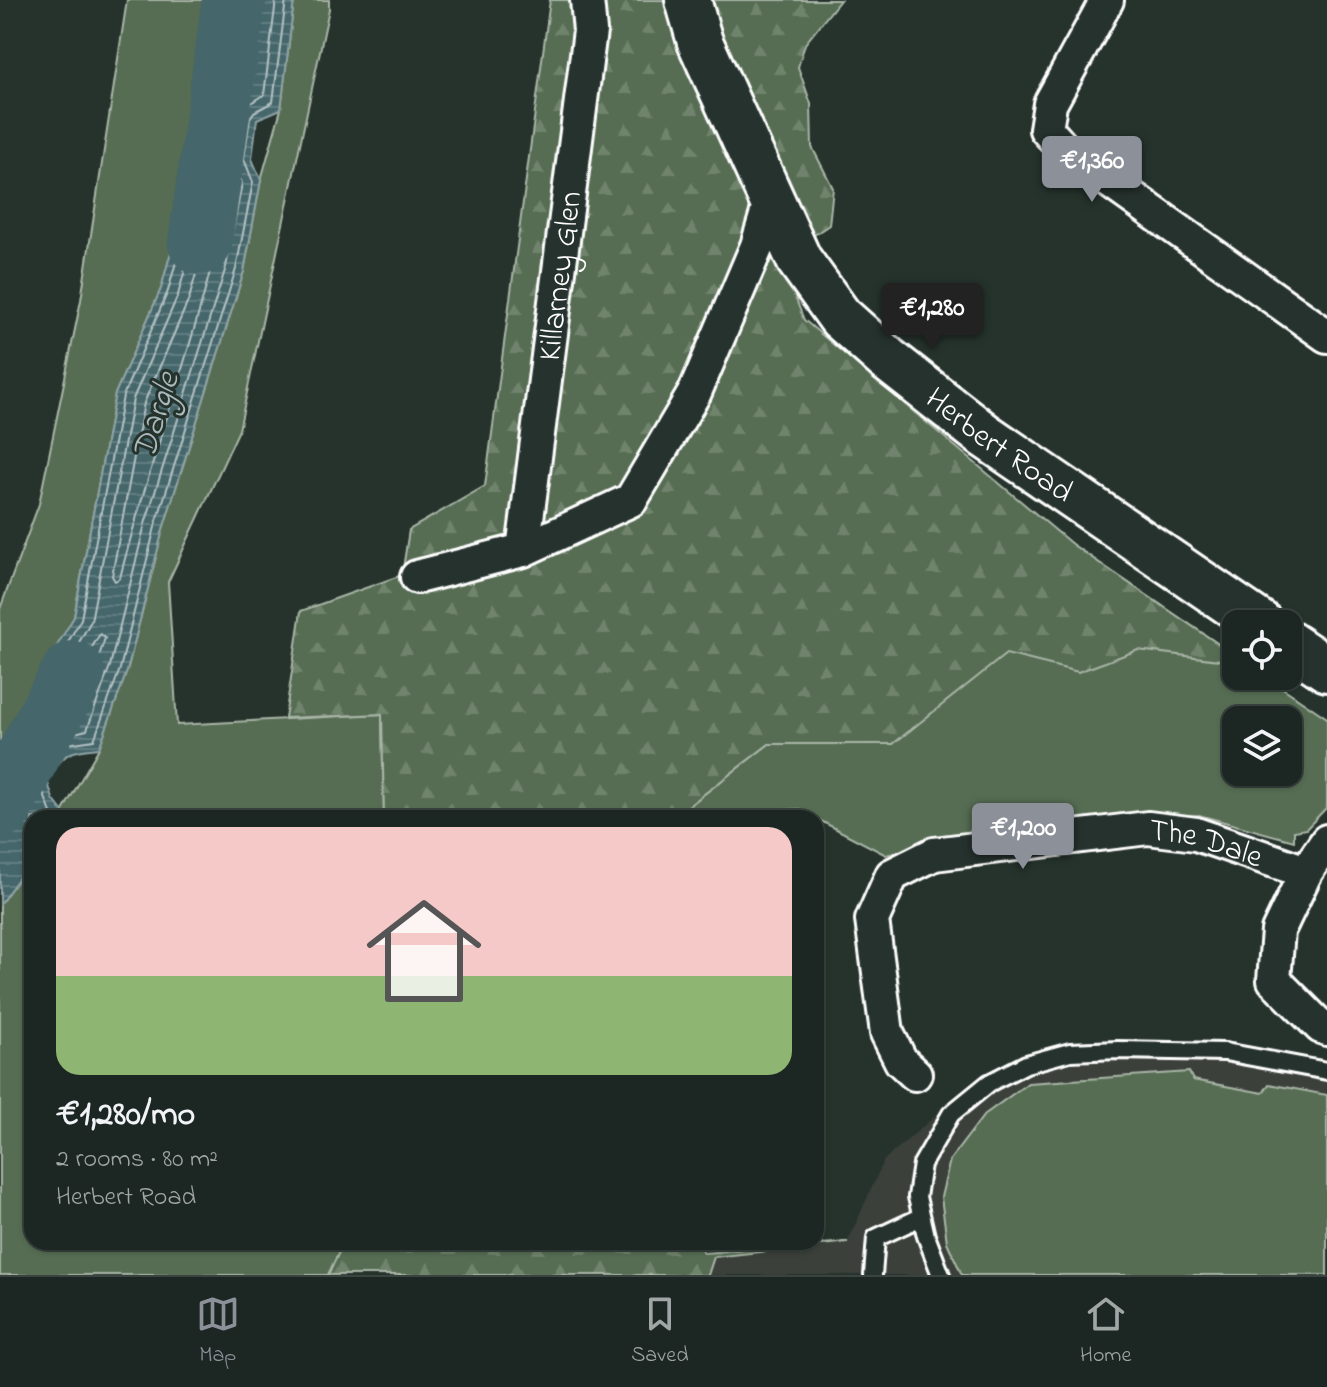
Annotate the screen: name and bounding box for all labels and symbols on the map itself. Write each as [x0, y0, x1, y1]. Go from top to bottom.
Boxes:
pin: €1,360 [1027, 136, 1157, 204]
street label: Killarney Glen [528, 188, 596, 364]
pin: €1,280 [867, 283, 997, 351]
water label: Dargle [121, 365, 195, 466]
street label: Herbert Road [914, 377, 1082, 516]
pin: €1,200 [958, 803, 1088, 871]
street label: The Dale [1146, 808, 1269, 882]

